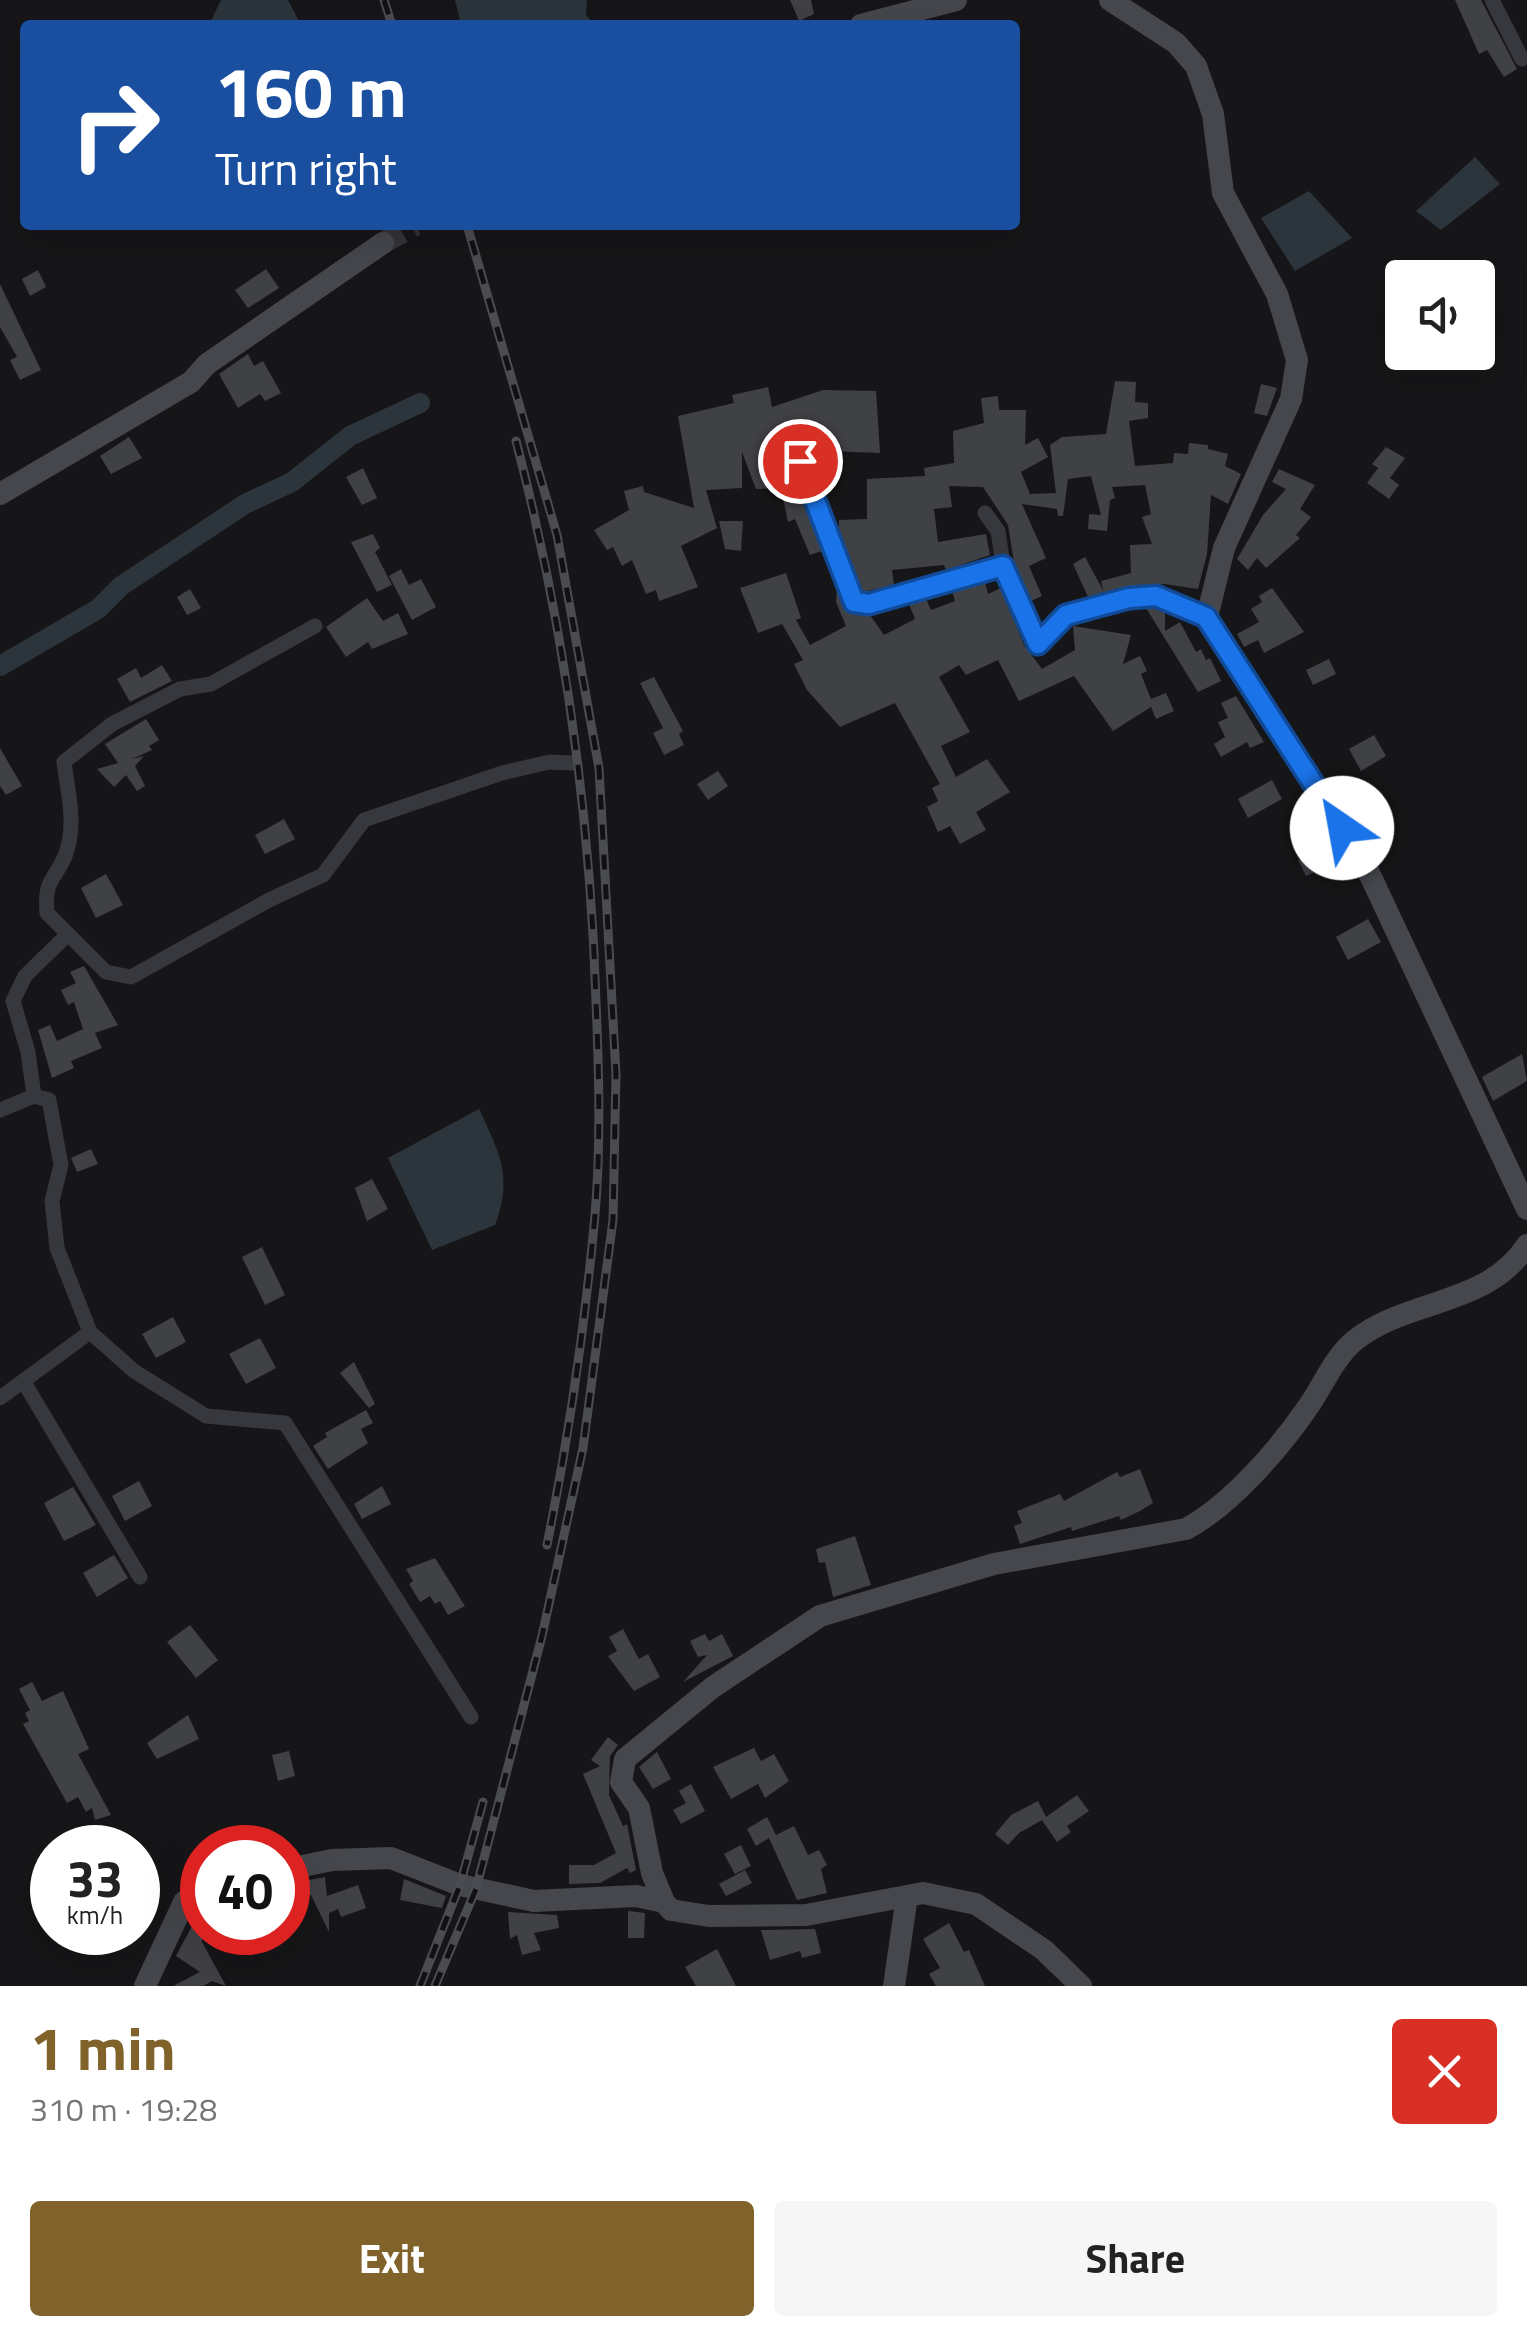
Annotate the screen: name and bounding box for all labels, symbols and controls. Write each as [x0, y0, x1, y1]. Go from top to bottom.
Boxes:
text: 160 m [215, 38, 407, 144]
icon: right [50, 60, 180, 190]
text: Turn right [215, 134, 397, 202]
map controls [1385, 260, 1495, 370]
button: sound [1385, 260, 1495, 370]
pin [758, 419, 843, 504]
icon: arrive [773, 434, 828, 489]
position arrow [1290, 776, 1394, 880]
speed limit sign: 40 [180, 1825, 310, 1955]
text: 33 [67, 1840, 123, 1916]
text: km/h [67, 1896, 123, 1934]
text: 1 min [30, 2002, 176, 2093]
button: close [1392, 2019, 1497, 2124]
text: 310 m · 19:28 [30, 2085, 217, 2133]
button: Exit [30, 2201, 754, 2316]
button: Share [774, 2201, 1497, 2316]

